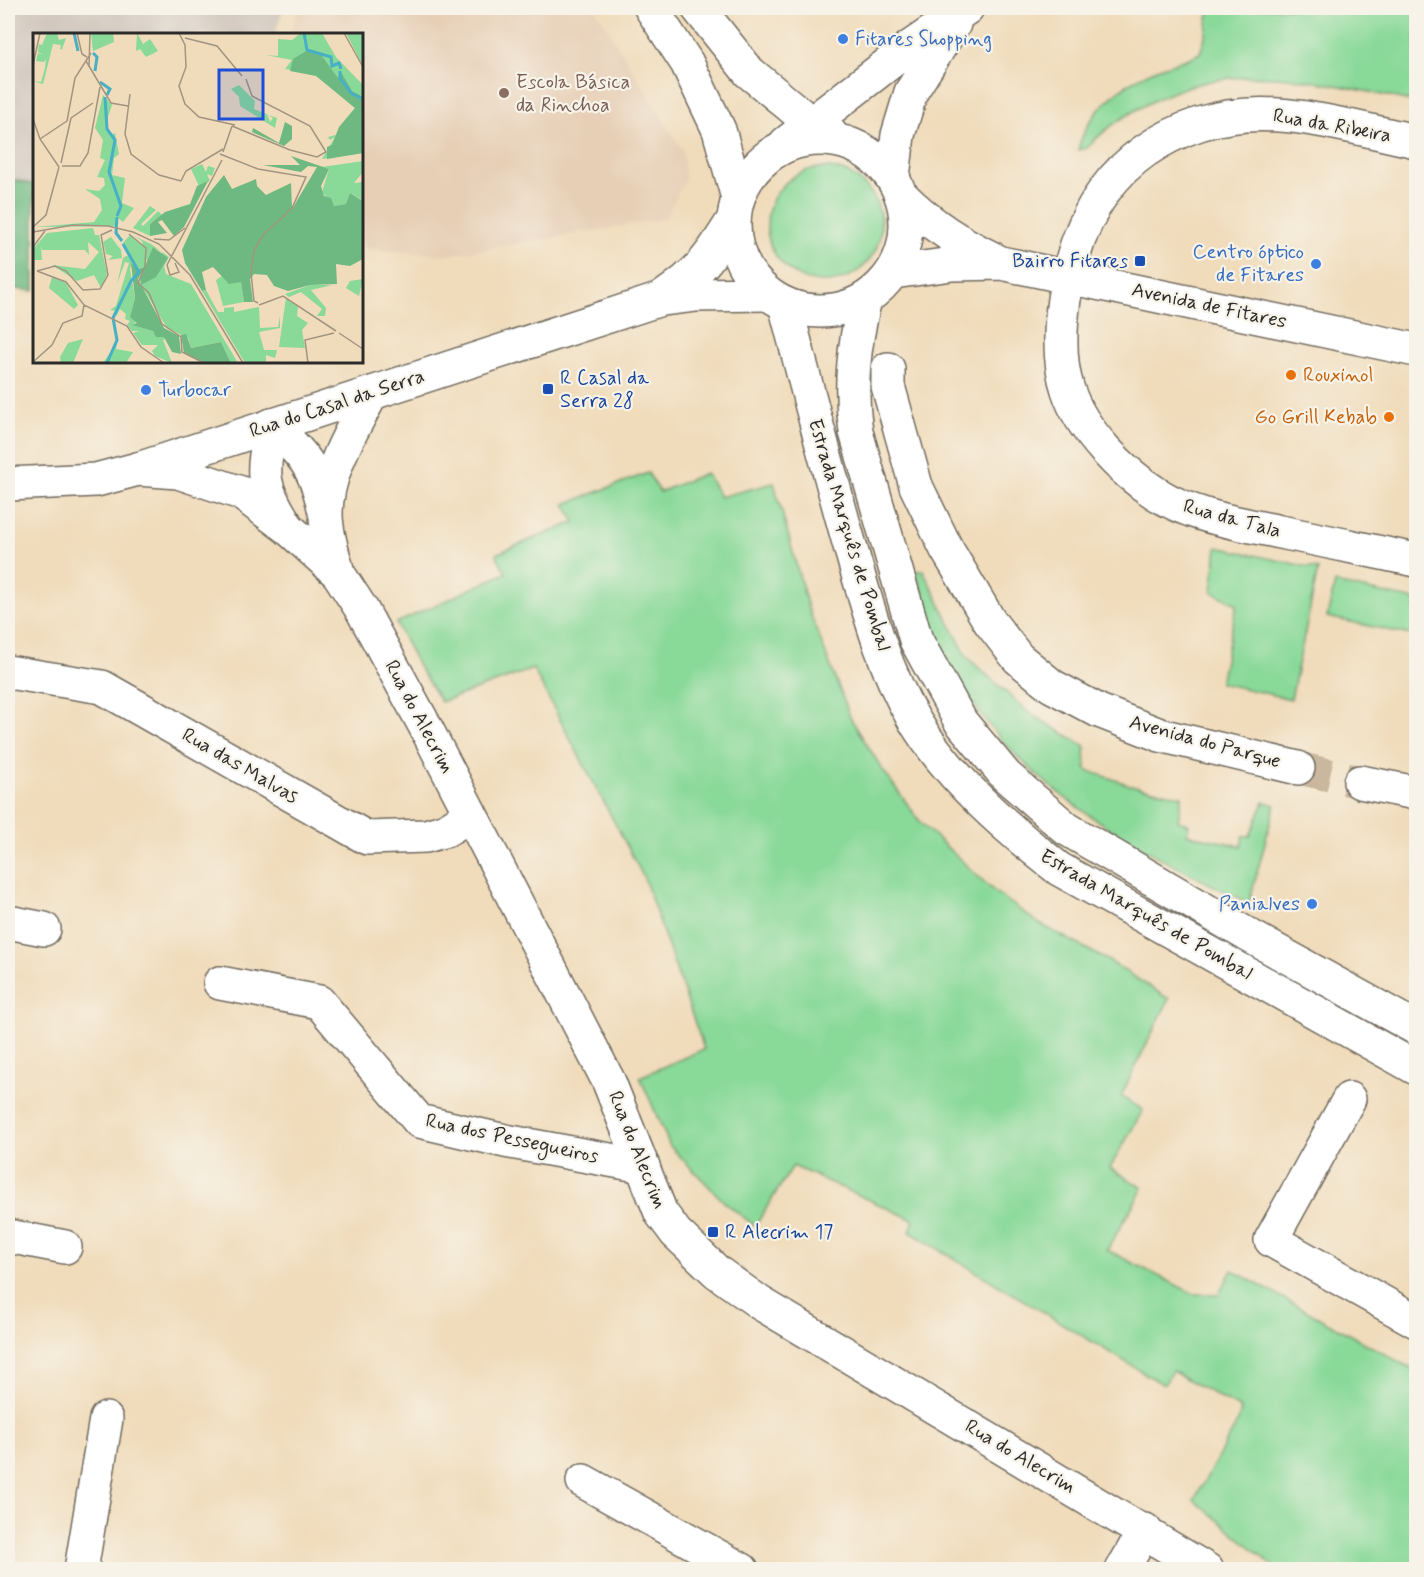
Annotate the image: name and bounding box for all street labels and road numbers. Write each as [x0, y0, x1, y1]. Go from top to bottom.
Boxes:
street label: Rua da Ribeira [1271, 102, 1393, 150]
street label: Avenida de Fitares [1129, 276, 1289, 336]
street label: Rua do Casal da Serra [246, 363, 428, 445]
street label: Estrada Marquês de Pombal [801, 416, 897, 654]
street label: Rua da Tala [1180, 493, 1284, 545]
street label: Rua do Alecrim [378, 656, 460, 778]
street label: Avenida do Parque [1126, 709, 1284, 775]
street label: Rua das Malvas [177, 722, 303, 810]
street label: Estrada Marquês de Pombal [1035, 843, 1257, 987]
street label: Rua do Alecrim [601, 1087, 673, 1213]
street label: Rua dos Pessegueiros [423, 1108, 601, 1172]
street label: Rua do Alecrim [960, 1413, 1080, 1501]

